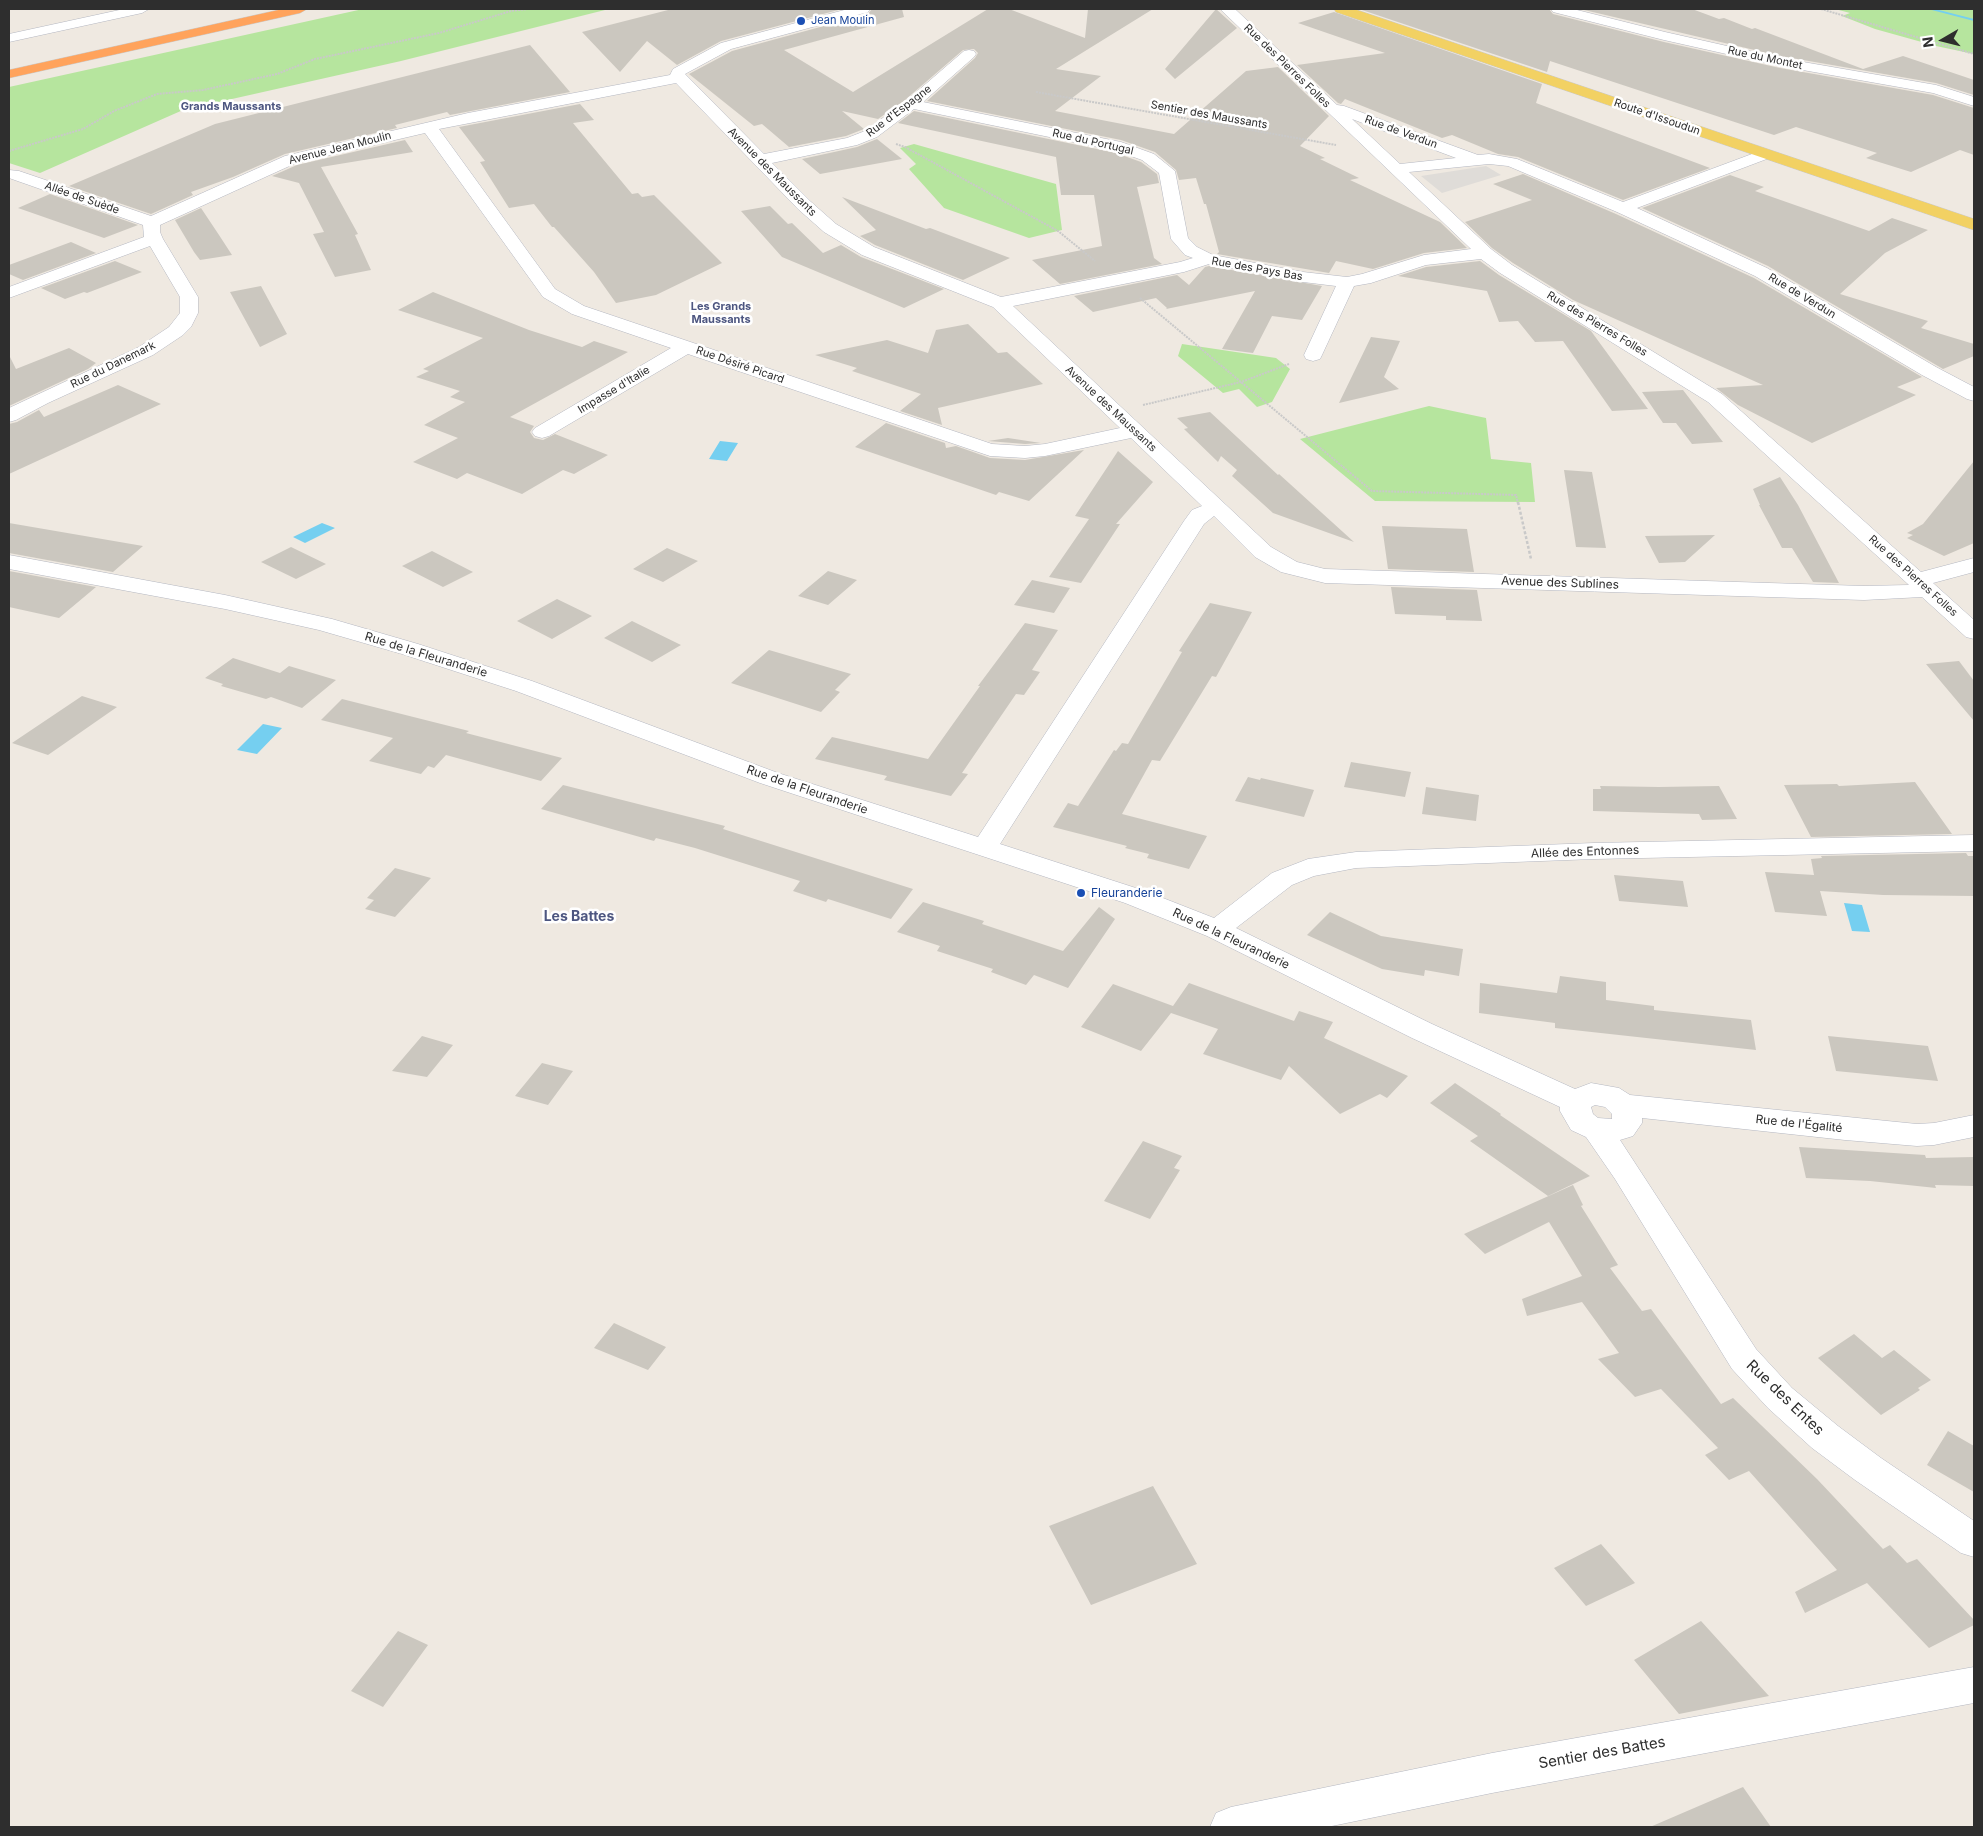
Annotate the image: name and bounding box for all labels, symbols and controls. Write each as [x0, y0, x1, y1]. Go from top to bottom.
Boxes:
place label: Jean Moulin [811, 14, 874, 28]
marker: Jean Moulin [795, 15, 807, 27]
north arrow [1918, 15, 1968, 65]
street label: Rue des Pierres Folles [1241, 21, 1333, 111]
text: N [1918, 36, 1937, 49]
street label: Rue du Montet [1726, 44, 1804, 72]
street label: Rue d'Espagne [864, 82, 934, 140]
street label: Route d'Issoudun [1612, 96, 1702, 138]
street label: Sentier des Maussants [1150, 98, 1268, 132]
district label: Grands Maussants [181, 100, 281, 114]
street label: Rue de Verdun [1363, 113, 1439, 151]
street label: Avenue des Maussants [725, 125, 819, 219]
street label: Rue du Portugal [1051, 126, 1135, 158]
street label: Avenue Jean Moulin [287, 129, 393, 167]
street label: Allée de Suède [43, 179, 121, 217]
street label: Rue des Pays Bas [1210, 254, 1304, 284]
street label: Rue de Verdun [1766, 271, 1838, 321]
street label: Rue des Pierres Folles [1544, 289, 1650, 359]
district label: Les Grands Maussants [691, 300, 751, 326]
street label: Rue du Danemark [68, 339, 158, 391]
street label: Rue Désiré Picard [694, 344, 786, 386]
street label: Impasse d'Italie [576, 363, 652, 417]
street label: Avenue des Maussants [1063, 363, 1159, 455]
street label: Rue des Pierres Folles [1866, 533, 1960, 619]
street label: Avenue des Sublines [1501, 574, 1619, 592]
street label: Rue de la Fleuranderie [363, 630, 489, 680]
street label: Rue de la Fleuranderie [744, 762, 870, 818]
street label: Allée des Entonnes [1531, 843, 1639, 861]
place label: Fleuranderie [1091, 886, 1162, 900]
marker: Fleuranderie [1075, 887, 1087, 899]
street label: Rue de la Fleuranderie [1170, 906, 1292, 972]
district label: Les Battes [544, 909, 614, 925]
street label: Rue de l'Égalité [1755, 1112, 1843, 1136]
street label: Rue des Entes [1742, 1356, 1828, 1440]
street label: Sentier des Battes [1537, 1733, 1667, 1773]

